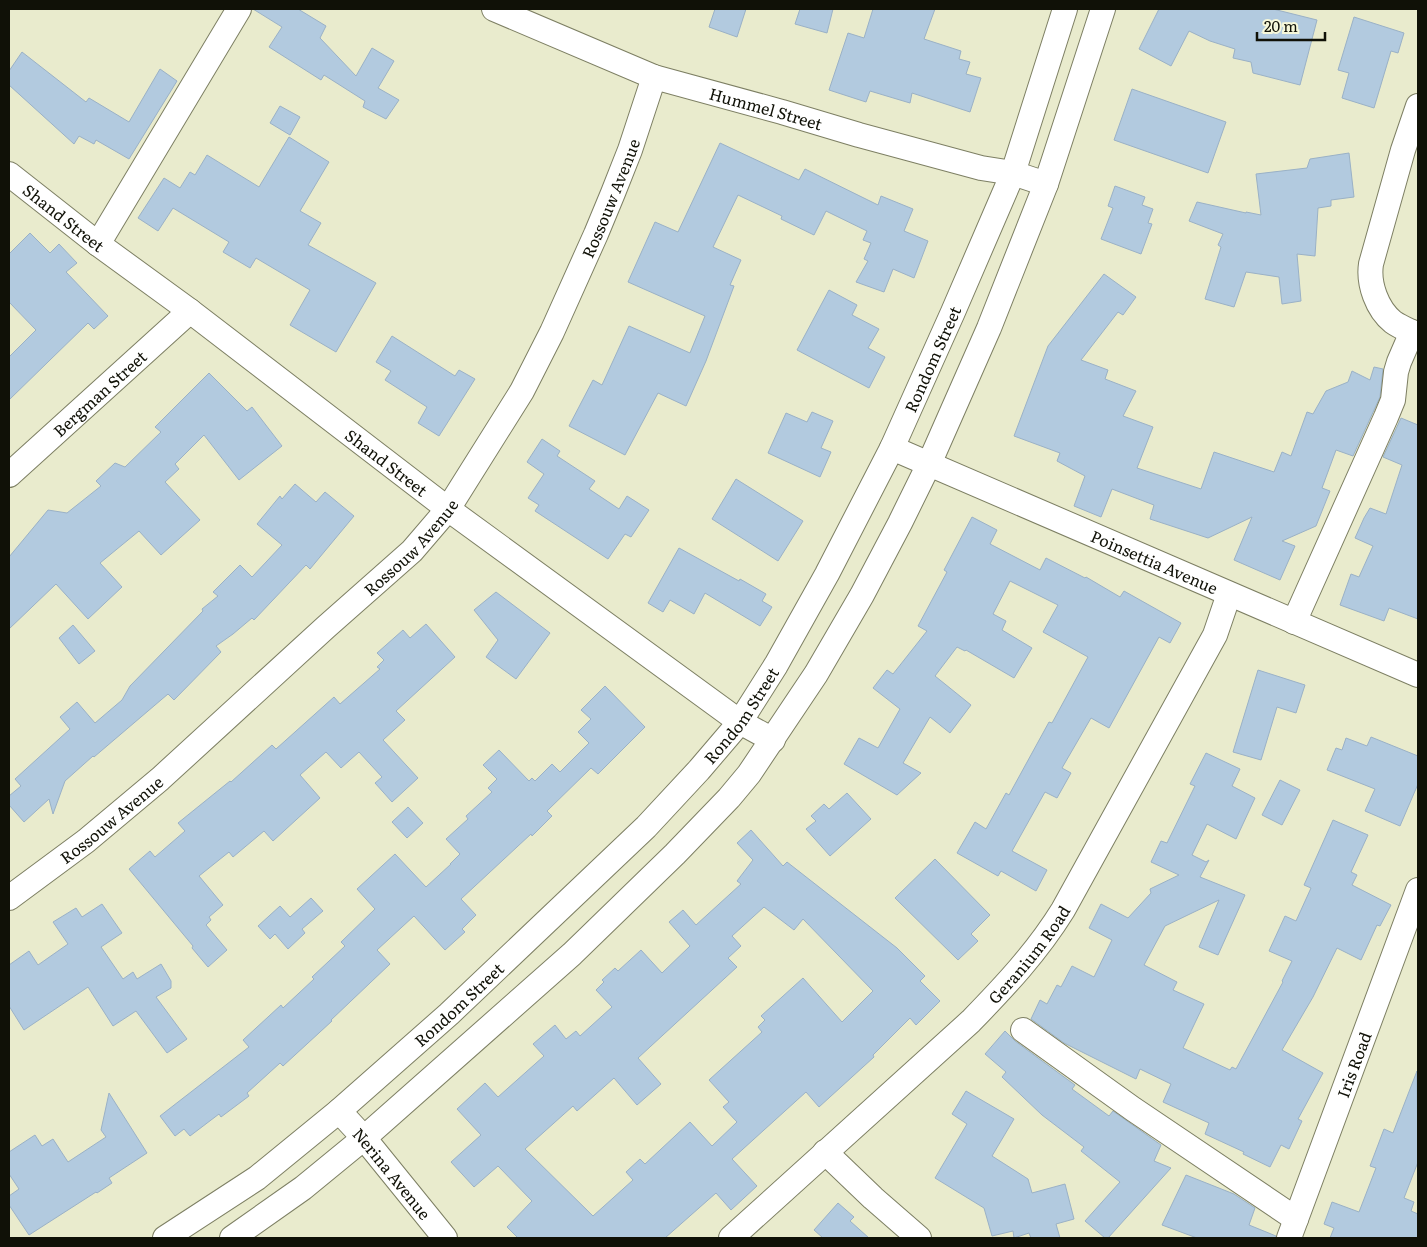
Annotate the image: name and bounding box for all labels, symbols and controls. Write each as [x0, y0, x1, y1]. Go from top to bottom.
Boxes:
scale bar [1257, 10, 1324, 42]
text: 20 m [1264, 14, 1298, 37]
street label: Hummel Street [707, 81, 826, 136]
street label: Rossouw Avenue [575, 135, 645, 262]
street label: Shand Street [18, 178, 110, 257]
street label: Rondom Street [898, 302, 966, 416]
street label: Bergman Street [47, 344, 152, 442]
street label: Shand Street [341, 423, 433, 502]
street label: Rossouw Avenue [358, 494, 463, 601]
street label: Poinsettia Avenue [1087, 523, 1222, 599]
street label: Rondom Street [698, 662, 784, 769]
street label: Rossouw Avenue [54, 770, 168, 869]
street label: Geranium Road [982, 900, 1075, 1009]
street label: Rondom Street [408, 956, 509, 1052]
street label: Iris Road [1330, 1028, 1377, 1101]
street label: Nerina Avenue [348, 1122, 437, 1224]

